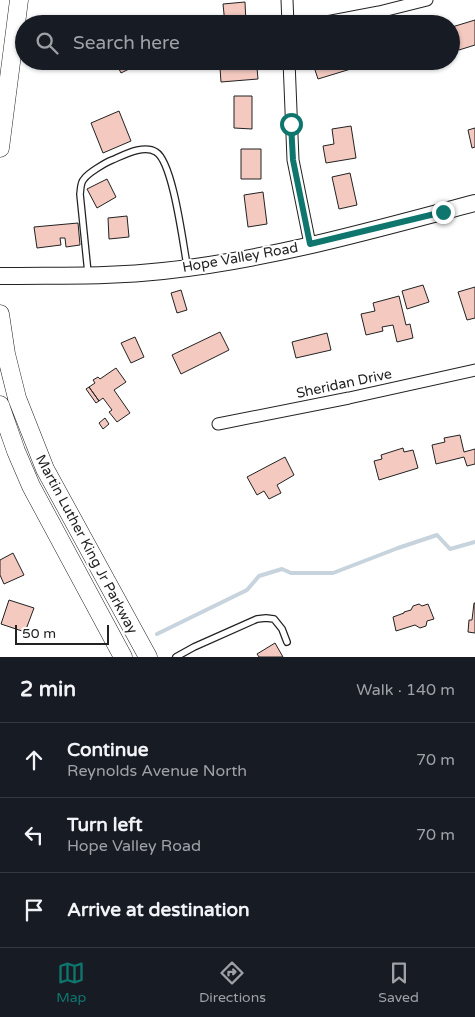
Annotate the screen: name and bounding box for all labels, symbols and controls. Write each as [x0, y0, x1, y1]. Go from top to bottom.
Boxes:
search box [15, 15, 460, 70]
icon: search [33, 29, 61, 57]
text: Search here [73, 32, 180, 54]
route start [280, 113, 303, 136]
route end [432, 201, 455, 224]
street label: Hope Valley Road [181, 239, 299, 276]
street label: Sheridan Drive [295, 365, 393, 402]
street label: Martin Luther King Jr Parkway [32, 452, 141, 637]
scale bar [15, 622, 109, 645]
text: 50 m [22, 625, 56, 642]
text: 2 min [20, 677, 76, 702]
text: Walk · 140 m [356, 680, 455, 700]
text: Continue [67, 739, 149, 761]
icon: ahead [20, 746, 48, 774]
text: 70 m [416, 750, 455, 770]
text: Reynolds Avenue North [67, 761, 247, 781]
text: Turn left [67, 814, 143, 836]
icon: left [20, 821, 48, 849]
text: 70 m [416, 825, 455, 845]
text: Hope Valley Road [67, 836, 201, 856]
icon: arrive [20, 896, 48, 924]
text: Arrive at destination [67, 899, 250, 921]
tab: Map [56, 959, 86, 1006]
tab: Directions [199, 959, 266, 1006]
tab: Saved [378, 959, 419, 1006]

